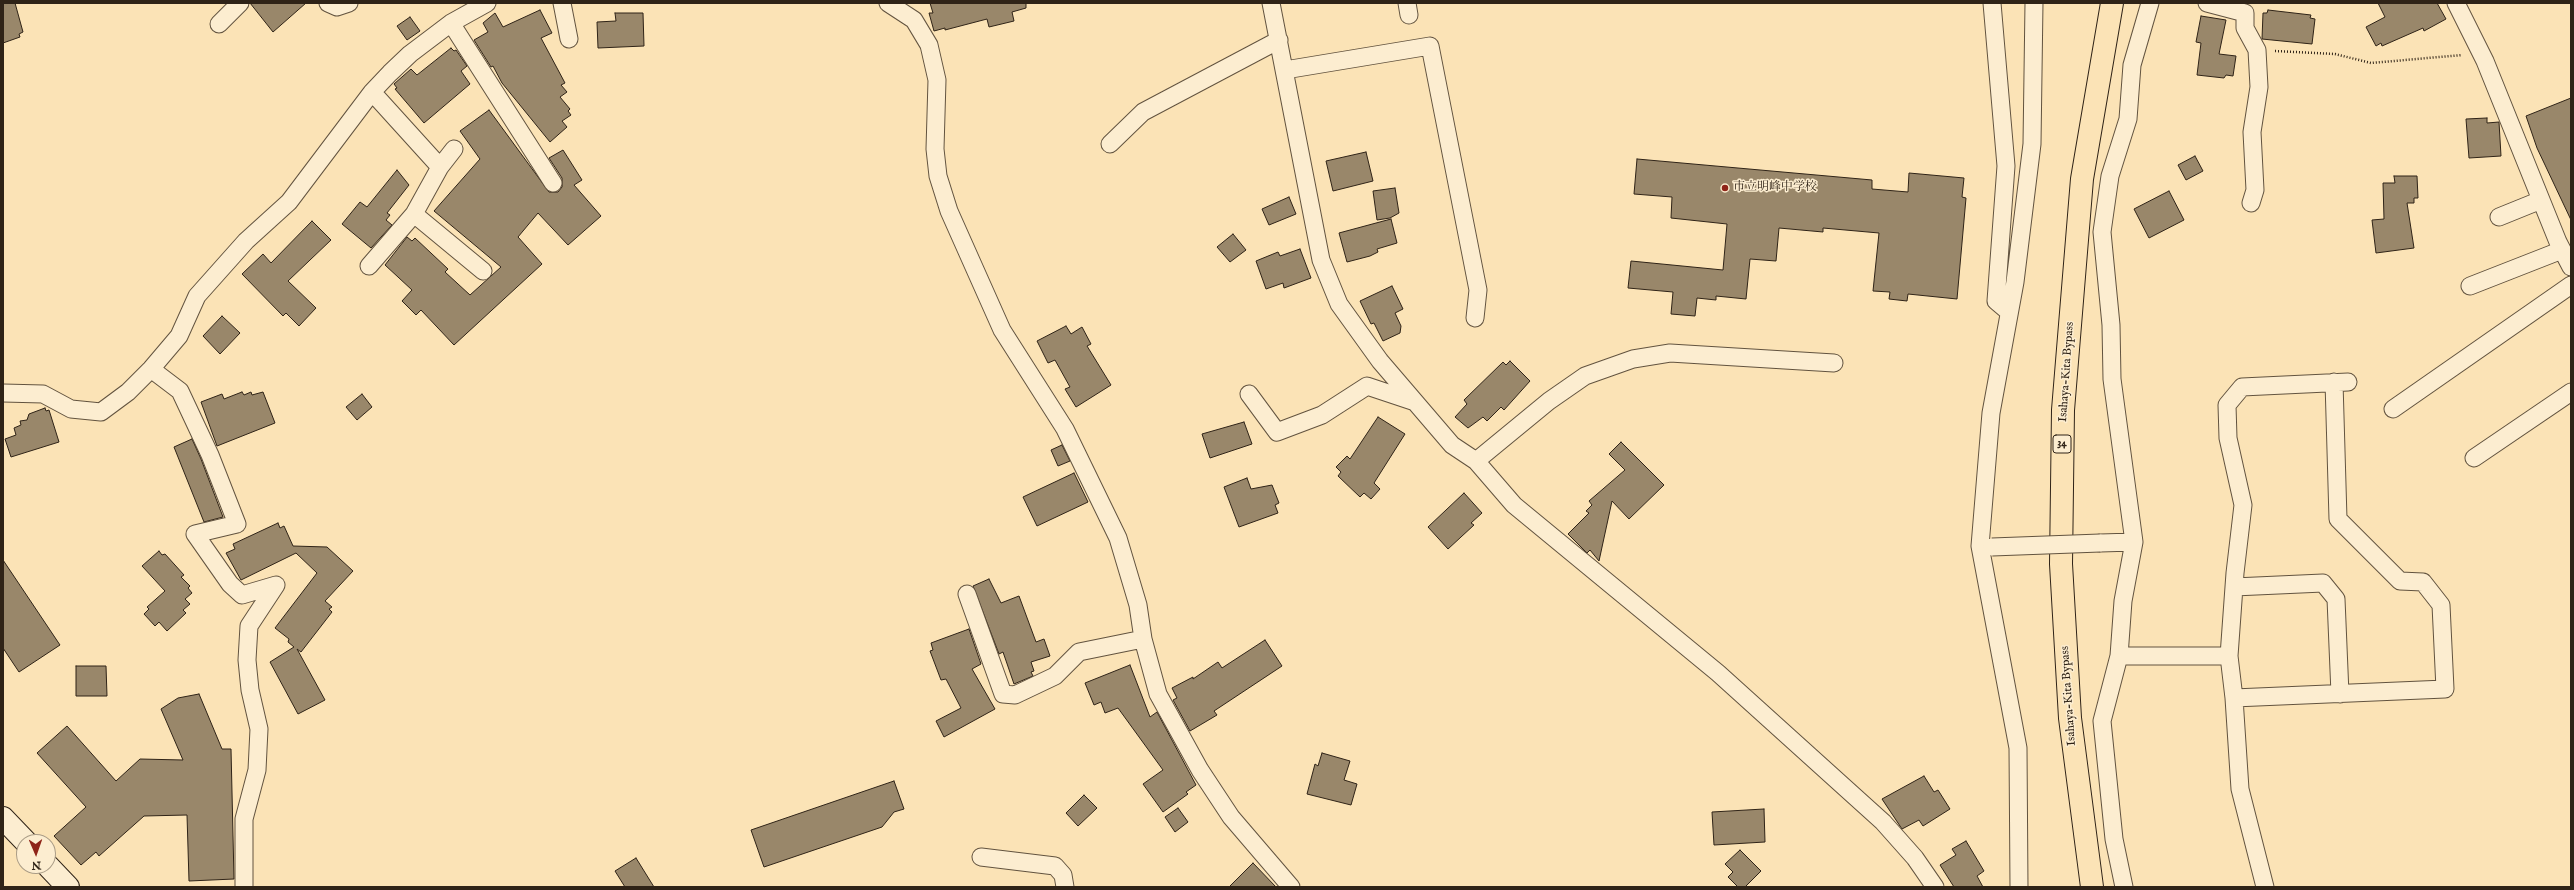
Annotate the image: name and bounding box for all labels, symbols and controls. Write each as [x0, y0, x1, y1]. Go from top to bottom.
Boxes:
place label: 市立明峰中学校 [1733, 181, 1817, 195]
marker: 市立明峰中学校 [1720, 183, 1730, 193]
street label: Isahaya-Kita Bypass [2056, 321, 2078, 423]
road number: 34 [2053, 435, 2071, 453]
street label: Isahaya-Kita Bypass [2058, 645, 2080, 747]
north arrow [16, 834, 56, 874]
text: N [31, 858, 41, 872]

